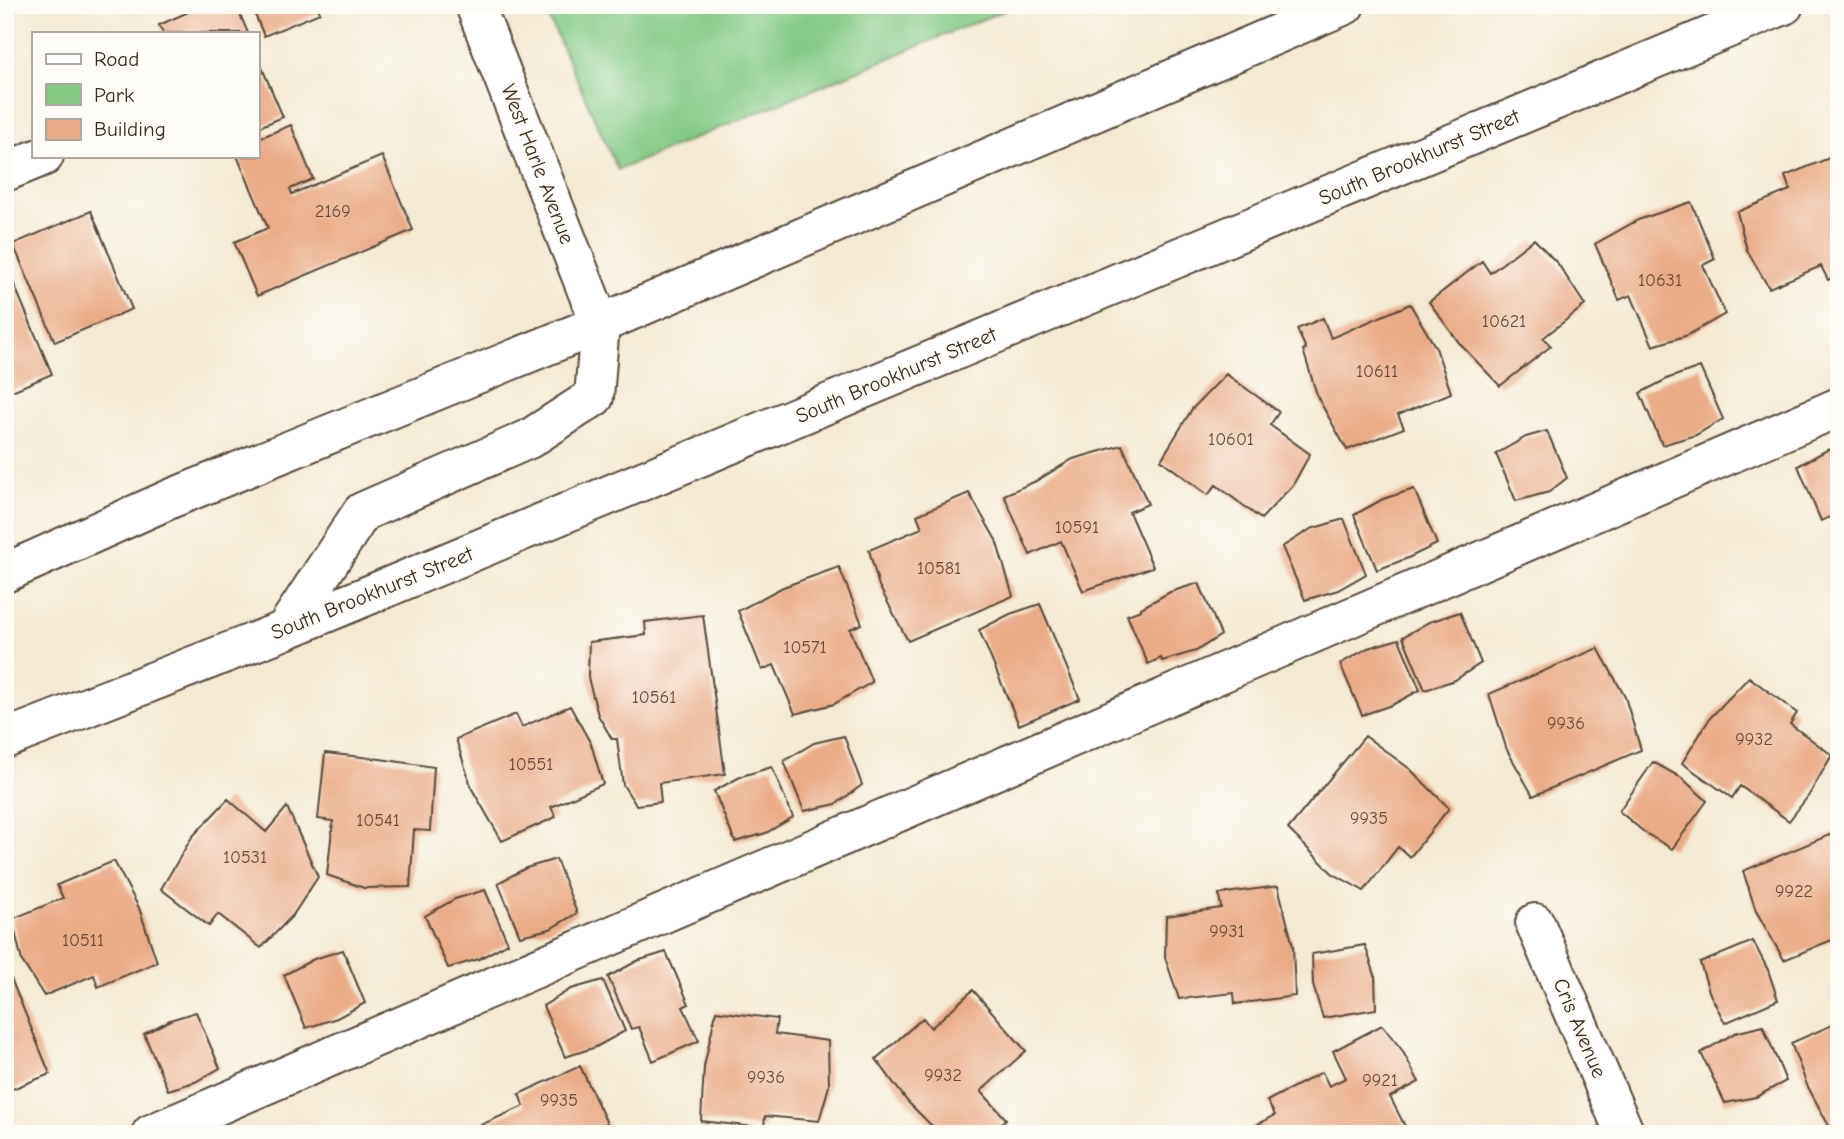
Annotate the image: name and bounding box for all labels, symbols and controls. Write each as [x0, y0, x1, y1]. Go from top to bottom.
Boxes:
legend [32, 32, 259, 158]
text: Road [94, 47, 139, 71]
street label: West Harle Avenue [496, 81, 580, 247]
text: Park [94, 83, 134, 107]
street label: South Brookhurst Street [1315, 103, 1524, 210]
text: Building [94, 117, 166, 141]
house number: 2169 [315, 201, 351, 222]
house number: 10631 [1638, 270, 1682, 291]
house number: 10621 [1482, 311, 1526, 332]
street label: South Brookhurst Street [792, 321, 1001, 428]
house number: 10611 [1356, 361, 1398, 382]
house number: 10601 [1208, 429, 1254, 450]
house number: 10591 [1055, 517, 1099, 538]
street label: South Brookhurst Street [267, 541, 477, 645]
house number: 10581 [917, 558, 961, 579]
house number: 10571 [783, 637, 827, 658]
house number: 10561 [632, 687, 676, 708]
house number: 9936 [1547, 713, 1585, 734]
house number: 9932 [1735, 729, 1773, 750]
house number: 10551 [509, 754, 553, 775]
house number: 9935 [1350, 808, 1388, 829]
house number: 10541 [356, 810, 400, 831]
house number: 10531 [223, 847, 267, 868]
house number: 9922 [1775, 881, 1813, 902]
house number: 9931 [1209, 921, 1245, 942]
house number: 10511 [62, 930, 104, 951]
street label: Cris Avenue [1548, 975, 1612, 1081]
house number: 9932 [924, 1065, 962, 1086]
house number: 9936 [747, 1067, 785, 1088]
house number: 9921 [1362, 1070, 1398, 1091]
house number: 9935 [540, 1090, 578, 1111]

